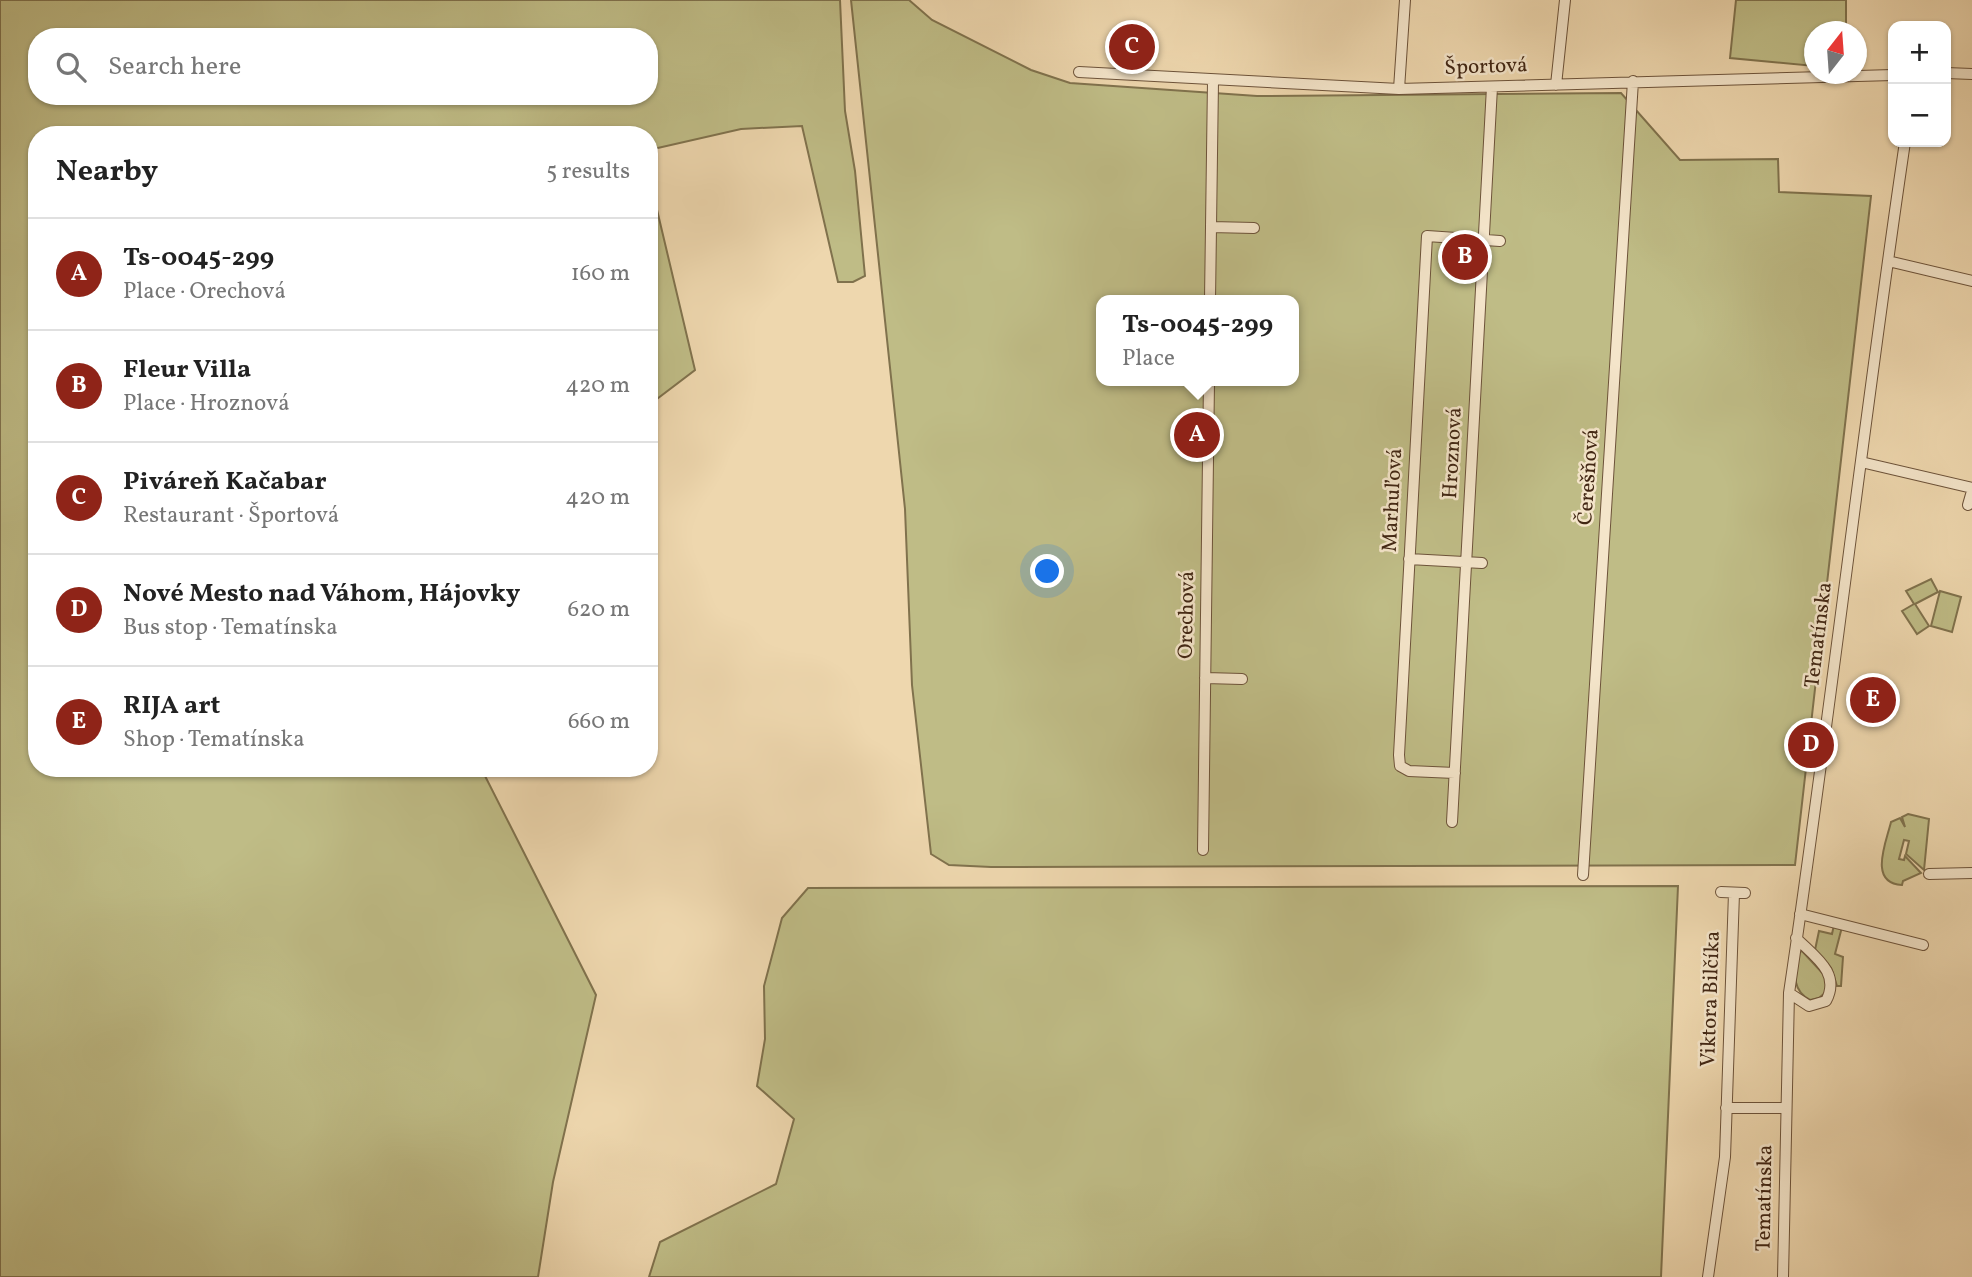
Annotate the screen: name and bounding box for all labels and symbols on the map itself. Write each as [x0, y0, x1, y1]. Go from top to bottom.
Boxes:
pin: C [1109, 21, 1155, 73]
north arrow [1804, 21, 1867, 84]
street label: Športová [1444, 51, 1528, 83]
pin: B [1442, 231, 1488, 283]
street label: Hroznová [1436, 407, 1470, 499]
pin: A [1174, 409, 1220, 461]
street label: Čerešňová [1571, 428, 1607, 526]
street label: Marhuľová [1376, 447, 1410, 553]
your location [1030, 554, 1064, 588]
street label: Orechová [1172, 571, 1202, 659]
street label: Tematínska [1798, 580, 1840, 690]
pin: E [1850, 674, 1896, 726]
pin: D [1788, 719, 1834, 771]
street label: Viktora Bilčíka [1694, 930, 1728, 1068]
street label: Tematínska [1750, 1144, 1780, 1252]

